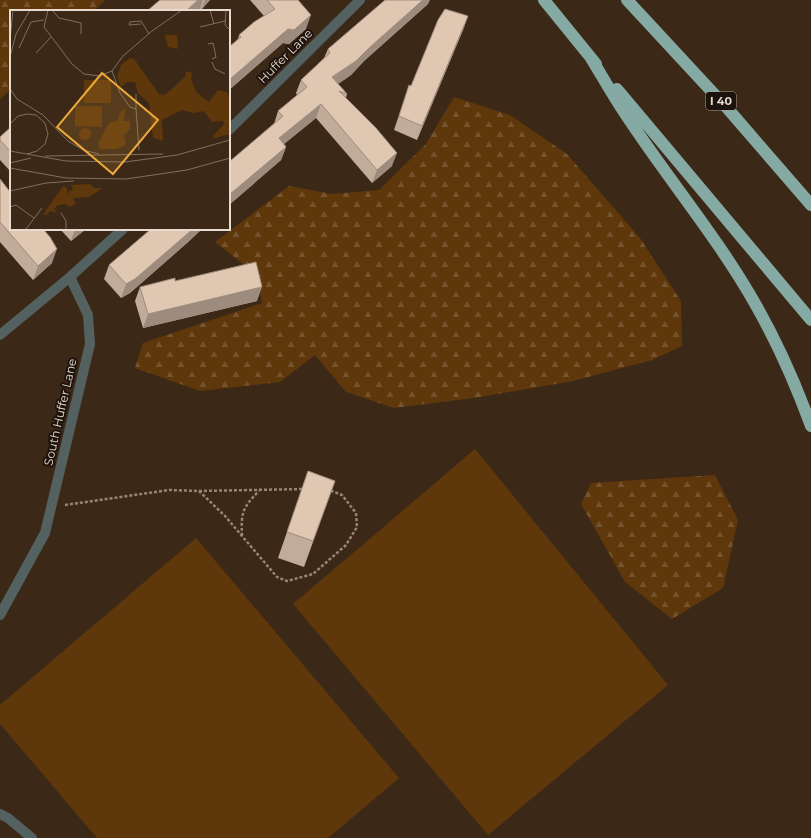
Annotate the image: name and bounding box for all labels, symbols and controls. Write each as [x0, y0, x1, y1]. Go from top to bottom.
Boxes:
inset map [10, 10, 230, 230]
street label: Huffer Lane [255, 26, 315, 86]
road number: I 40 [706, 92, 736, 110]
street label: South Huffer Lane [40, 357, 80, 467]

